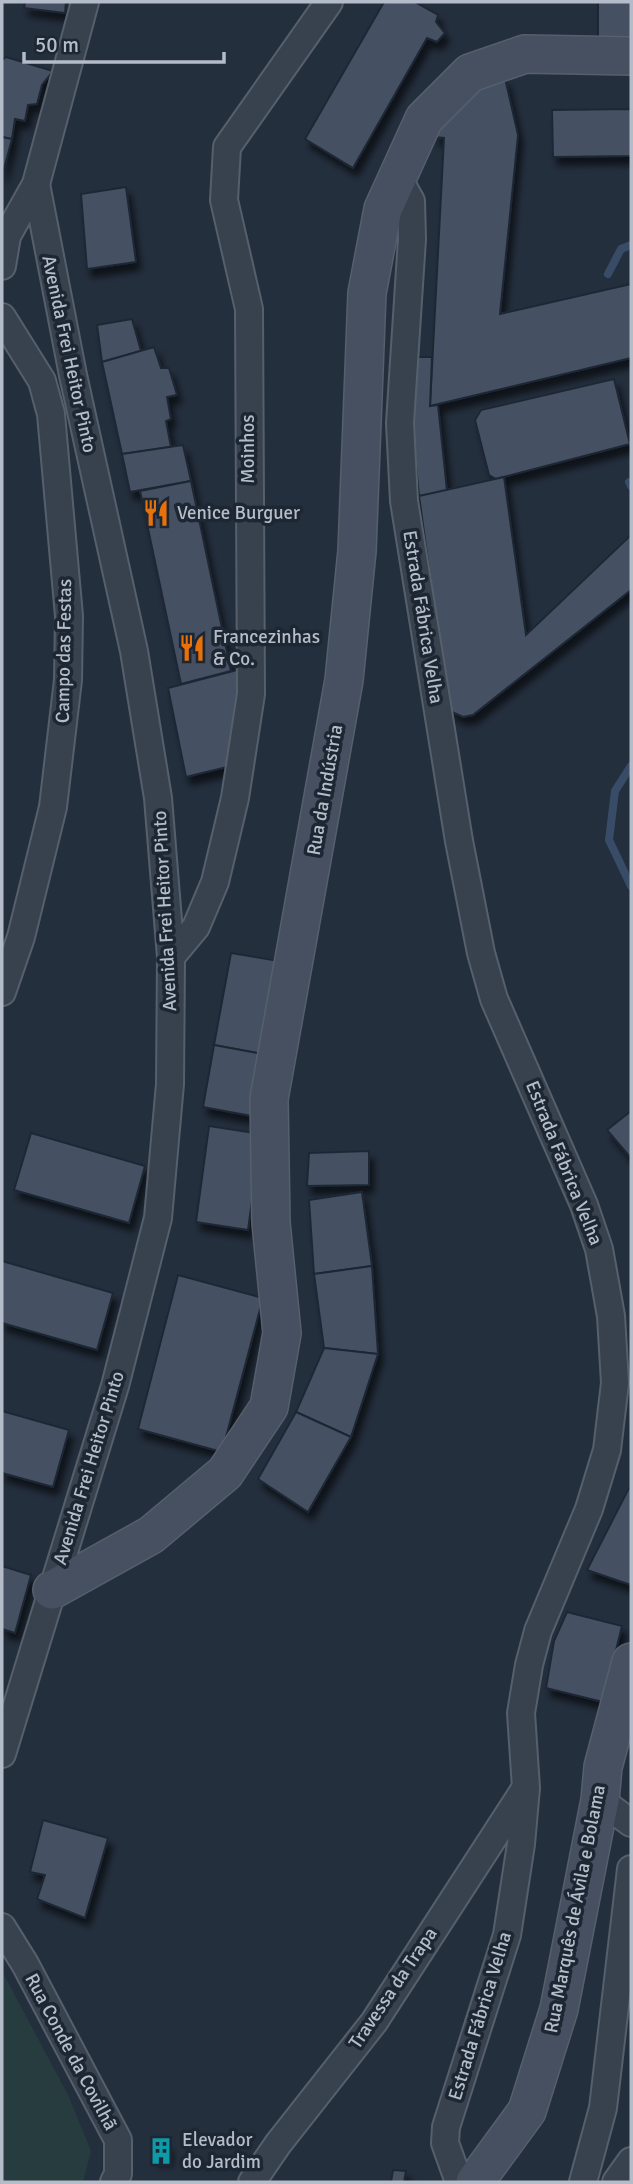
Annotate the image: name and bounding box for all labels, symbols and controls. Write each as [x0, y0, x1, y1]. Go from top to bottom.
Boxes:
scale bar [24, 21, 224, 65]
text: 50 m [35, 32, 79, 58]
street label: Avenida Frei Heitor Pinto [36, 253, 102, 455]
street label: Moinhos [236, 414, 260, 484]
restaurant icon: Venice Burguer [141, 498, 171, 528]
place label: Venice Burguer [177, 501, 300, 525]
street label: Estrada Fábrica Velha [397, 529, 449, 705]
street label: Campo das Festas [51, 579, 77, 723]
place label: Francezinhas & Co. [213, 625, 320, 671]
restaurant icon: Francezinhas & Co. [177, 633, 207, 663]
street label: Rua da Indústria [302, 723, 348, 857]
street label: Avenida Frei Heitor Pinto [148, 810, 182, 1012]
street label: Estrada Fábrica Velha [520, 1077, 608, 1249]
street label: Avenida Frei Heitor Pinto [48, 1368, 130, 1568]
street label: Rua Marquês de Ávila e Bolama [539, 1783, 611, 2035]
street label: Travessa da Trapa [343, 1923, 443, 2053]
street label: Estrada Fábrica Velha [443, 1929, 517, 2103]
street label: Rua Conde da Covilhã [19, 1969, 123, 2135]
place label: Elevador do Jardim [182, 2128, 261, 2174]
building icon: Elevador do Jardim [146, 2136, 176, 2166]

